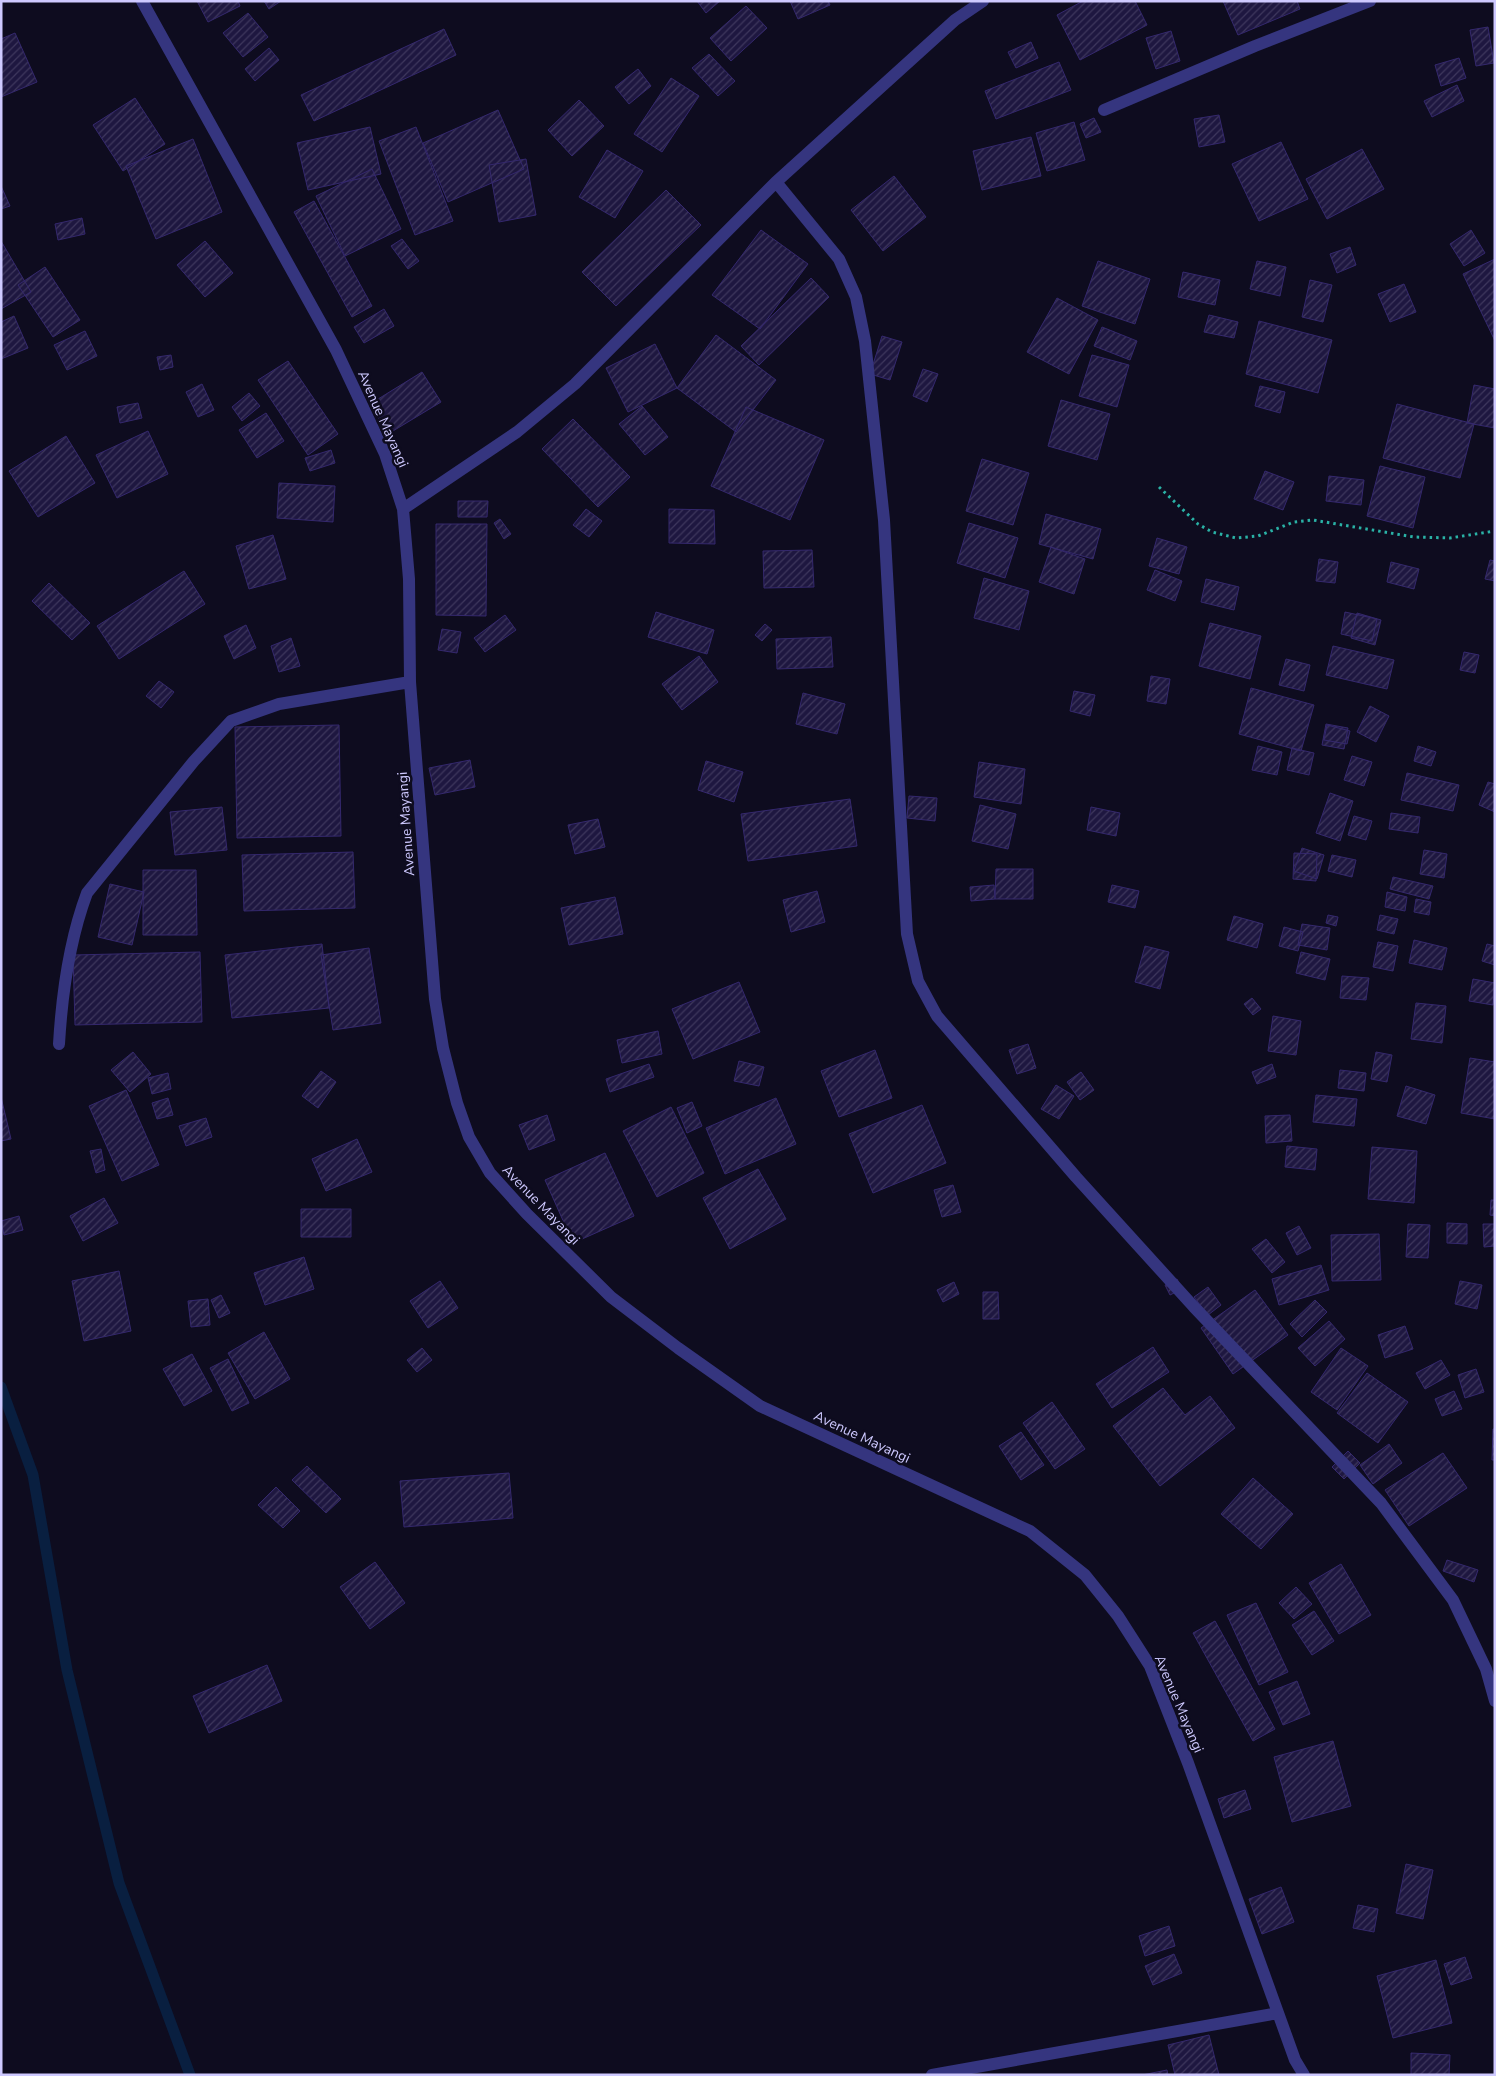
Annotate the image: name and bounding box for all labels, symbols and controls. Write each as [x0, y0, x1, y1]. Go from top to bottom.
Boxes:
street label: Avenue Mayangi [353, 367, 413, 471]
street label: Avenue Mayangi [393, 771, 419, 877]
street label: Avenue Mayangi [498, 1161, 584, 1249]
street label: Avenue Mayangi [811, 1406, 913, 1468]
street label: Avenue Mayangi [1150, 1652, 1208, 1756]

